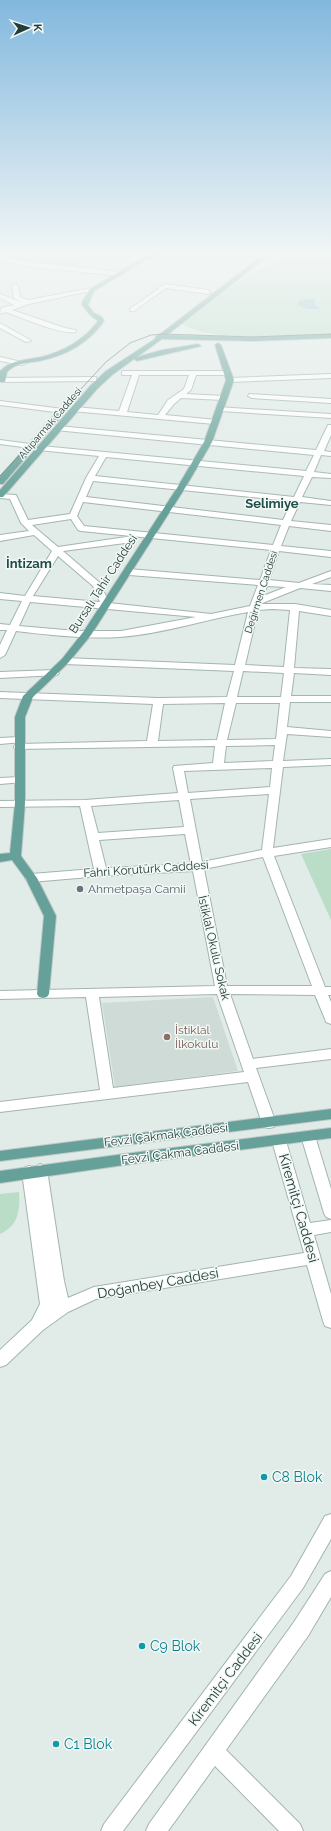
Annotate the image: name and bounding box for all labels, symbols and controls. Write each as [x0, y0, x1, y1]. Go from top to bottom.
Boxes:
north arrow [8, 8, 48, 48]
text: K [31, 23, 44, 32]
street label: Altıparmak Caddesi [16, 385, 84, 461]
district label: Selimiye [245, 496, 299, 511]
street label: Bursalı Tahir Caddesi [66, 532, 140, 636]
street label: Değirmen Caddesi [242, 549, 280, 635]
district label: İntizam [6, 556, 52, 571]
street label: Fahri Korutürk Caddesi [83, 858, 209, 880]
place label: Ahmetpaşa Camii [88, 882, 186, 896]
marker: Ahmetpaşa Camii [75, 884, 85, 894]
street label: İstiklal Okulu Sokak [195, 894, 233, 1002]
place label: İstiklal İlkokulu [175, 1023, 218, 1051]
marker: İstiklal İlkokulu [162, 1032, 172, 1042]
street label: Fevzi Çakmak Caddesi [103, 1120, 229, 1150]
street label: Fevzi Çakma Caddesi [120, 1139, 240, 1167]
street label: Kiremitçi Caddesi [276, 1152, 322, 1264]
street label: Doğanbey Caddesi [96, 1264, 220, 1302]
place label: C8 Blok [272, 1469, 323, 1485]
marker: C8 Blok [259, 1472, 269, 1482]
street label: Kiremitçi Caddesi [185, 1629, 265, 1729]
place label: C9 Blok [150, 1638, 201, 1654]
marker: C9 Blok [137, 1641, 147, 1651]
place label: C1 Blok [64, 1736, 113, 1752]
marker: C1 Blok [51, 1739, 61, 1749]

